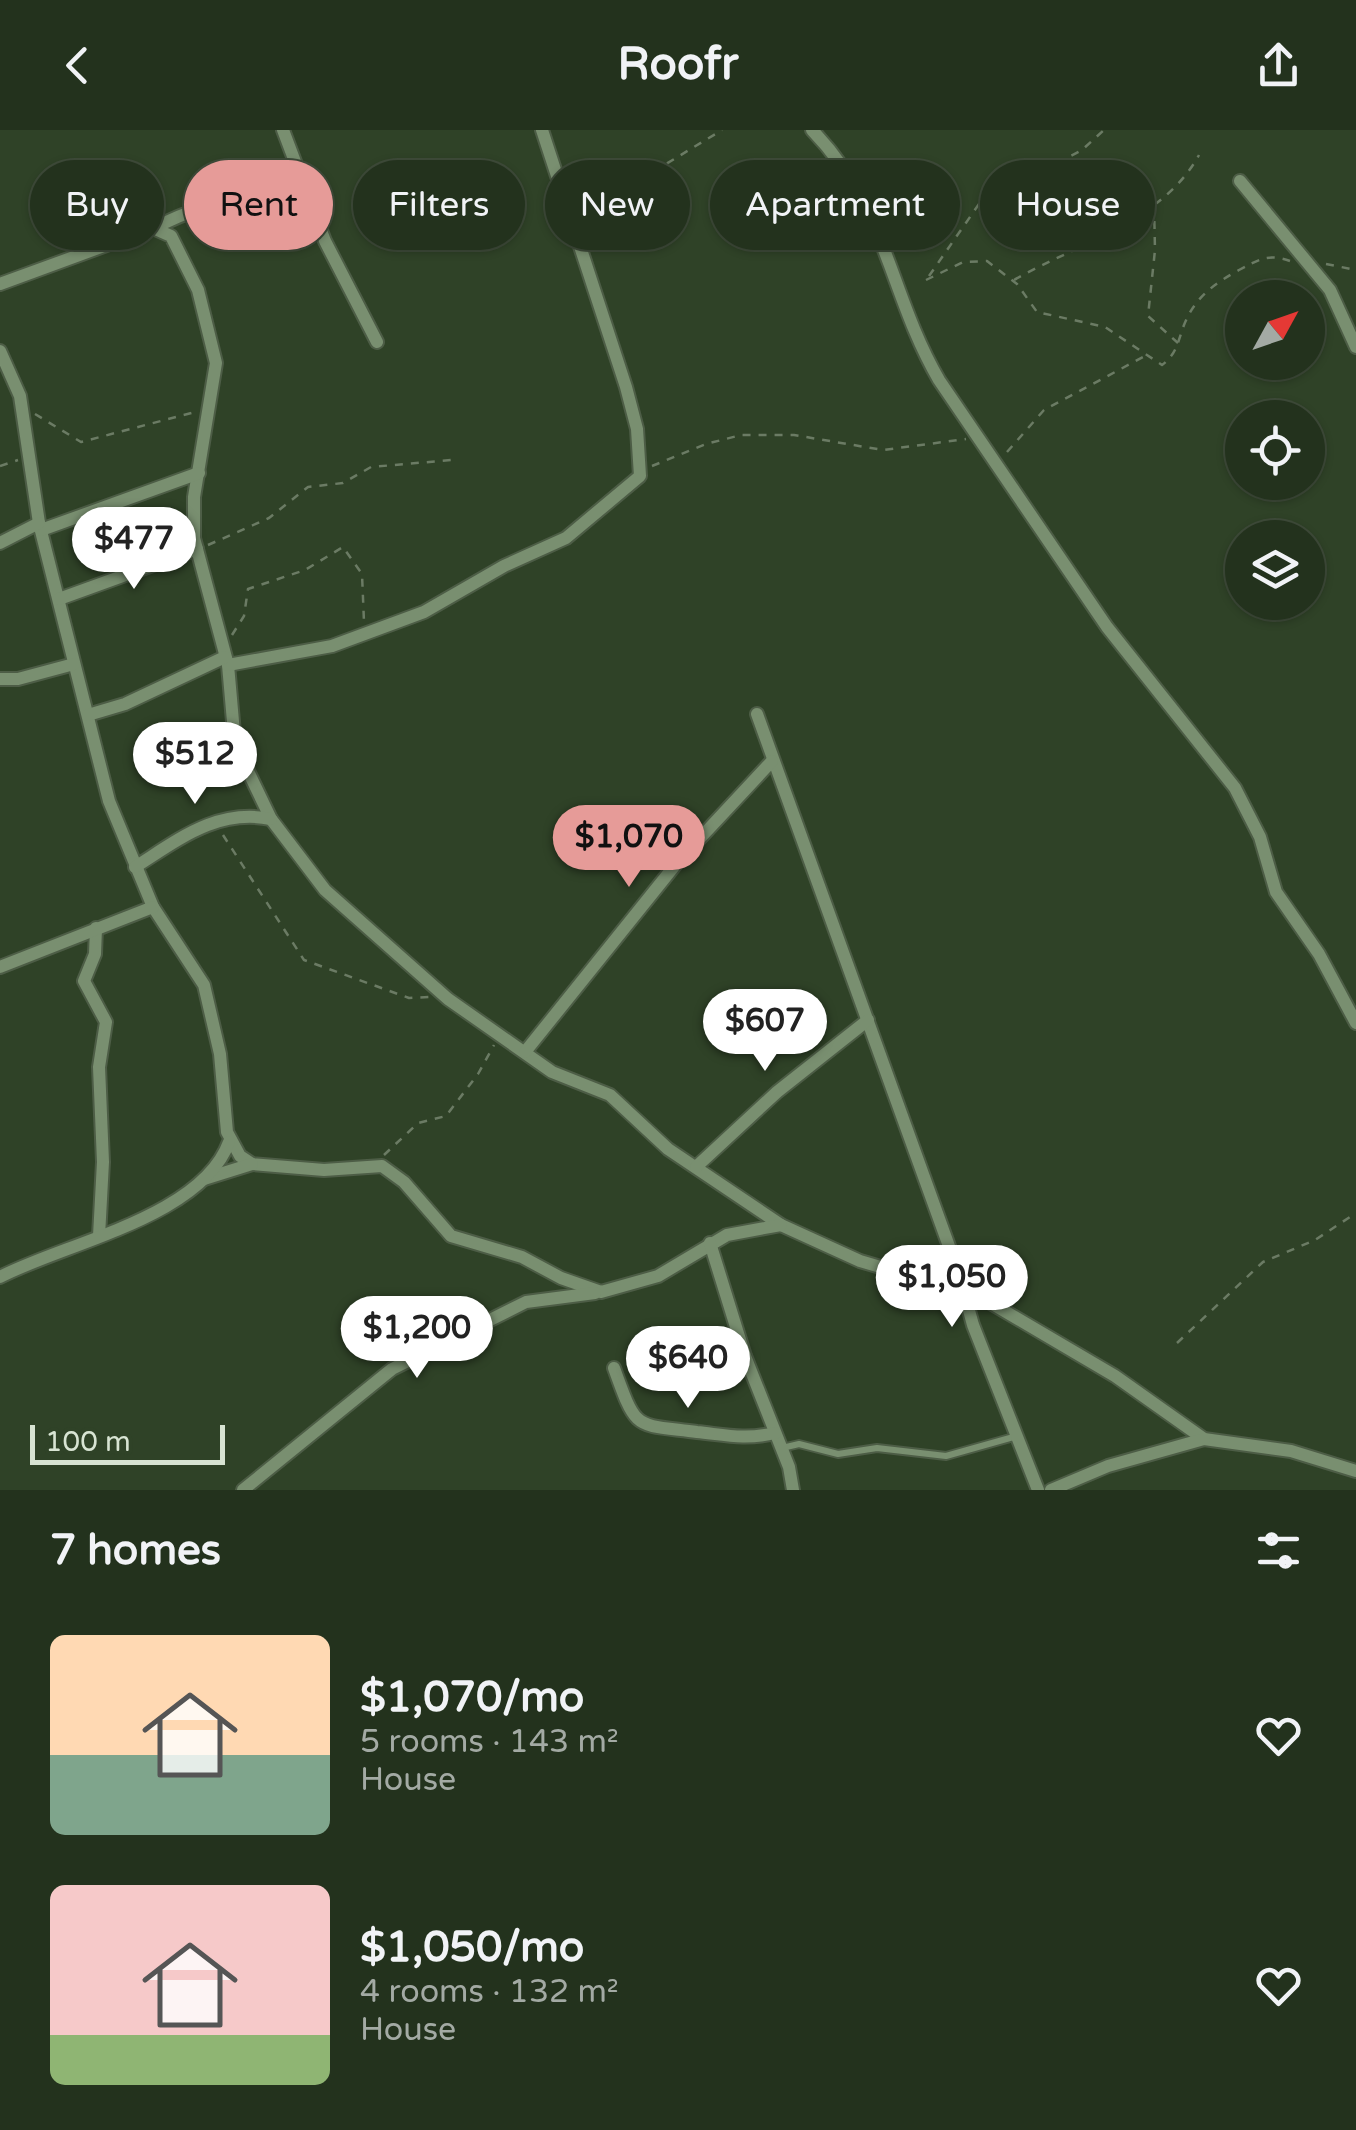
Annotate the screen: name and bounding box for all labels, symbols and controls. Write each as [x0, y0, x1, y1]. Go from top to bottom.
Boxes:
icon: back [50, 38, 105, 93]
text: Roofr [618, 38, 738, 92]
icon: share [1251, 38, 1306, 93]
chip: Buy [30, 160, 164, 250]
chip: Rent [184, 160, 333, 250]
chip: Filters [353, 160, 525, 250]
chip: New [545, 160, 690, 250]
chip: Apartment [710, 160, 960, 250]
chip: House [980, 160, 1155, 250]
north arrow [1225, 280, 1325, 380]
map controls [1225, 280, 1325, 620]
button: locate [1225, 400, 1325, 500]
pin: $477 [75, 507, 193, 592]
text: $477 [94, 520, 174, 558]
button: layers [1225, 520, 1325, 620]
pin: $512 [136, 722, 254, 807]
text: $512 [155, 735, 235, 773]
pin: $1,070 [548, 805, 710, 890]
text: $1,070 [575, 818, 683, 856]
pin: $607 [706, 989, 824, 1074]
text: $607 [725, 1002, 805, 1040]
pin: $1,050 [871, 1245, 1033, 1330]
text: $1,050 [898, 1258, 1006, 1296]
pin: $1,200 [336, 1296, 498, 1381]
text: $1,200 [363, 1309, 471, 1347]
pin: $640 [629, 1326, 747, 1411]
text: $640 [648, 1339, 728, 1377]
scale bar [30, 1420, 225, 1464]
text: 100 m [45, 1425, 131, 1459]
icon: filters [1251, 1523, 1306, 1578]
text: 7 homes [50, 1525, 221, 1576]
text: $1,070/mo [360, 1672, 584, 1723]
icon: home [130, 1675, 250, 1795]
icon: heart [1251, 1708, 1306, 1763]
text: 5 rooms · 143 m² [360, 1723, 619, 1761]
text: House [360, 1761, 456, 1799]
text: $1,050/mo [360, 1922, 584, 1973]
icon: home [130, 1925, 250, 2045]
icon: heart [1251, 1958, 1306, 2013]
text: 4 rooms · 132 m² [360, 1973, 619, 2011]
text: House [360, 2011, 456, 2049]

